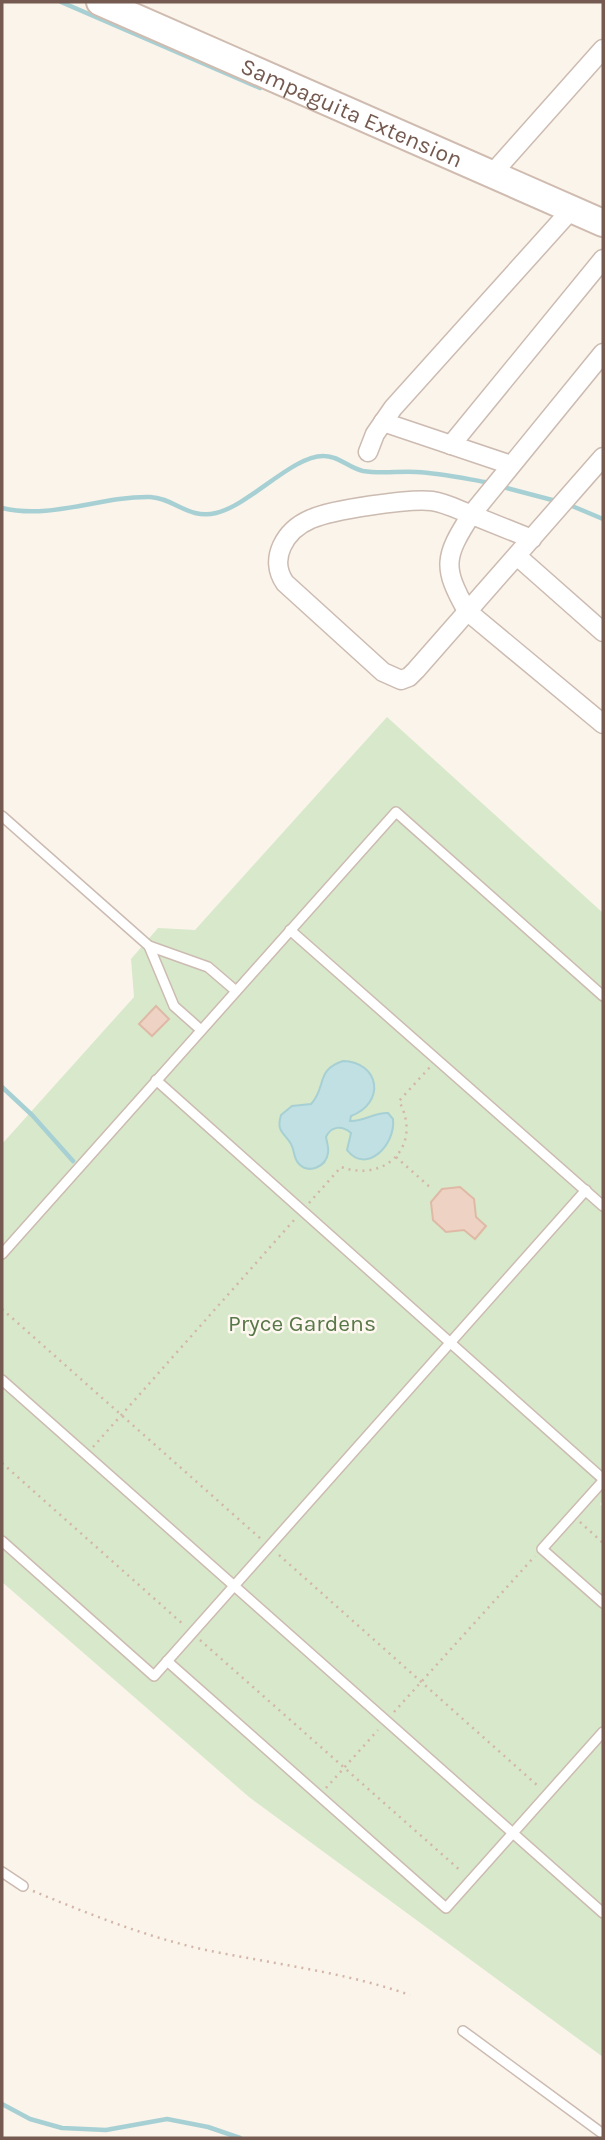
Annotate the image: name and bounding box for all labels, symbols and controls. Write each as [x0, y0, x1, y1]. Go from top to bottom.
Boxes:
street label: Sampaguita Extension [237, 52, 467, 173]
park label: Pryce Gardens [228, 1310, 376, 1337]

